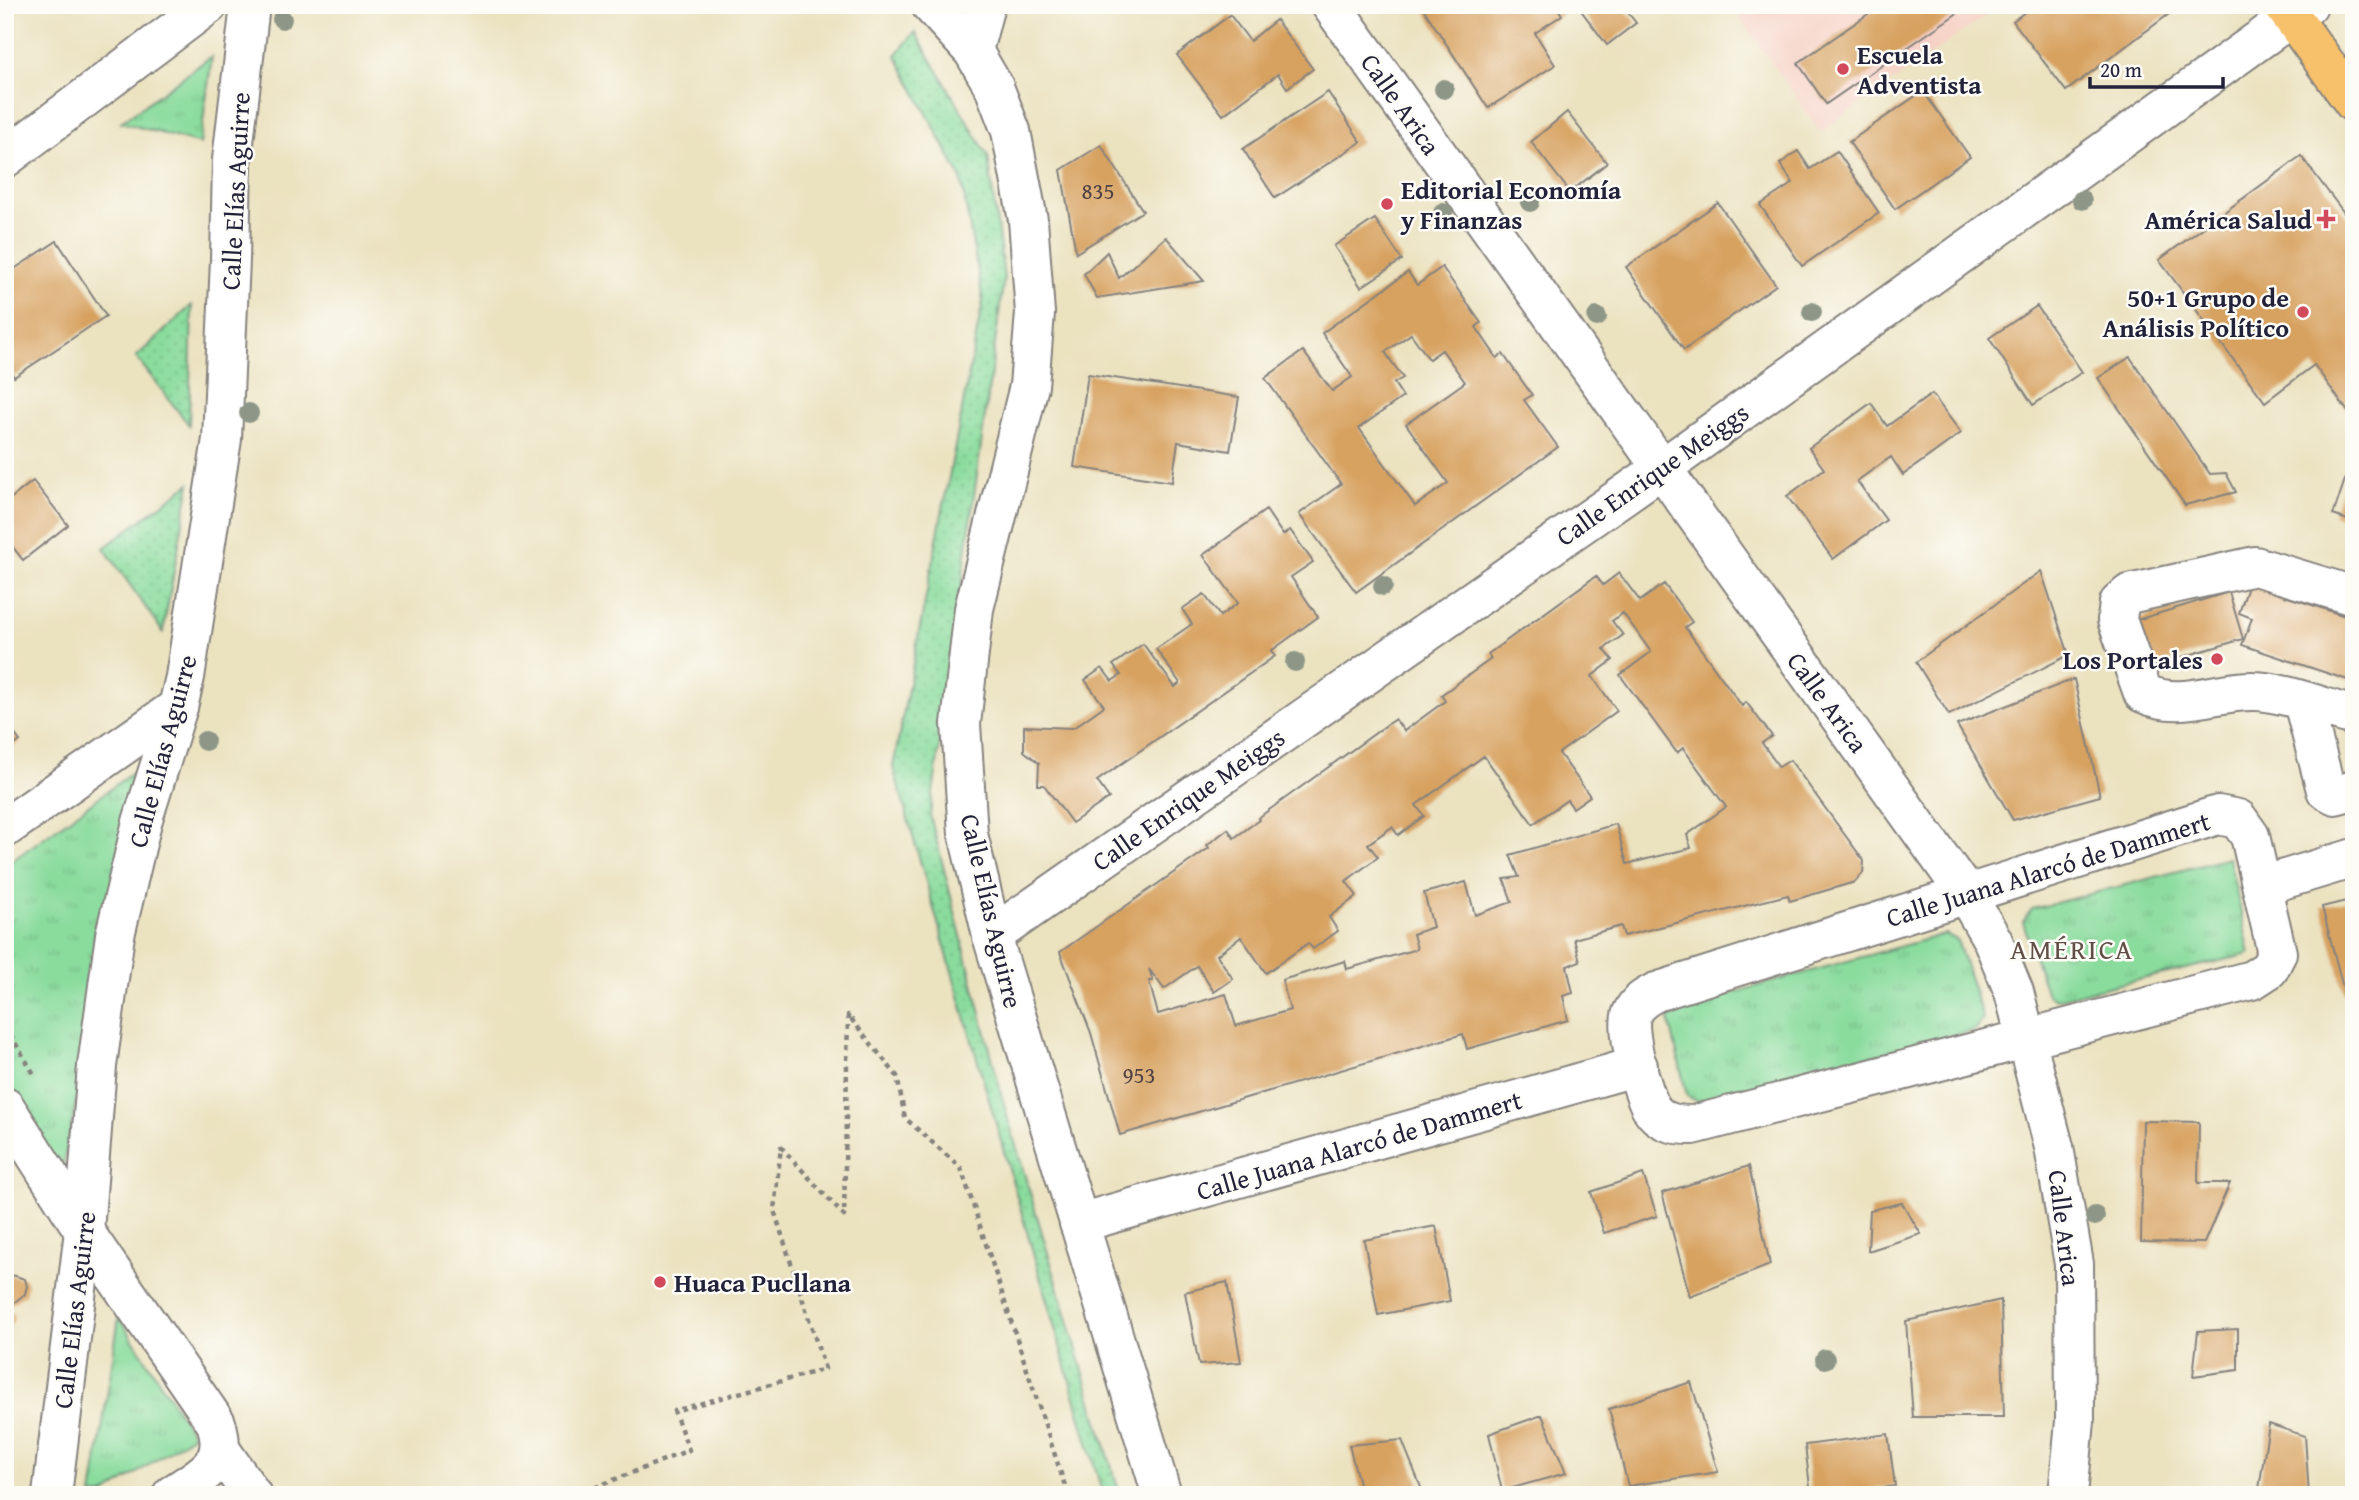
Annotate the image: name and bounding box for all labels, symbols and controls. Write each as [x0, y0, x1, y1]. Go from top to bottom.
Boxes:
place label: Escuela Adventista [1857, 35, 1982, 104]
street label: Calle Arica [1352, 45, 1451, 163]
scale bar [2090, 46, 2222, 90]
text: 20 m [2100, 54, 2142, 85]
marker: Escuela Adventista [1835, 61, 1851, 77]
street label: Calle Elías Aguirre [210, 91, 260, 291]
place label: Editorial Economía y Finanzas [1400, 170, 1622, 239]
house number: 835 [1081, 174, 1115, 207]
marker: Editorial Economía y Finanzas [1379, 196, 1395, 212]
place label: América Salud [2144, 200, 2312, 239]
marker: América Salud [2318, 211, 2334, 227]
place label: 50+1 Grupo de Análisis Político [2103, 278, 2289, 347]
marker: 50+1 Grupo de Análisis Político [2295, 304, 2311, 320]
street label: Calle Enrique Meiggs [1548, 393, 1756, 555]
place label: Los Portales [2063, 640, 2203, 679]
street label: Calle Arica [1778, 643, 1878, 761]
street label: Calle Elías Aguirre [117, 650, 207, 852]
marker: Los Portales [2209, 651, 2225, 667]
street label: Calle Enrique Meiggs [1084, 718, 1292, 880]
street label: Calle Juana Alarcó de Dammert [1881, 801, 2215, 937]
street label: Calle Elías Aguirre [951, 810, 1033, 1012]
district label: AMÉRICA [2010, 928, 2134, 969]
house number: 953 [1122, 1058, 1156, 1091]
street label: Calle Juana Alarcó de Dammert [1192, 1080, 1526, 1210]
street label: Calle Arica [2039, 1168, 2092, 1289]
street label: Calle Elías Aguirre [43, 1209, 105, 1411]
place label: Huaca Pucllana [674, 1263, 852, 1302]
marker: Huaca Pucllana [652, 1274, 668, 1290]

